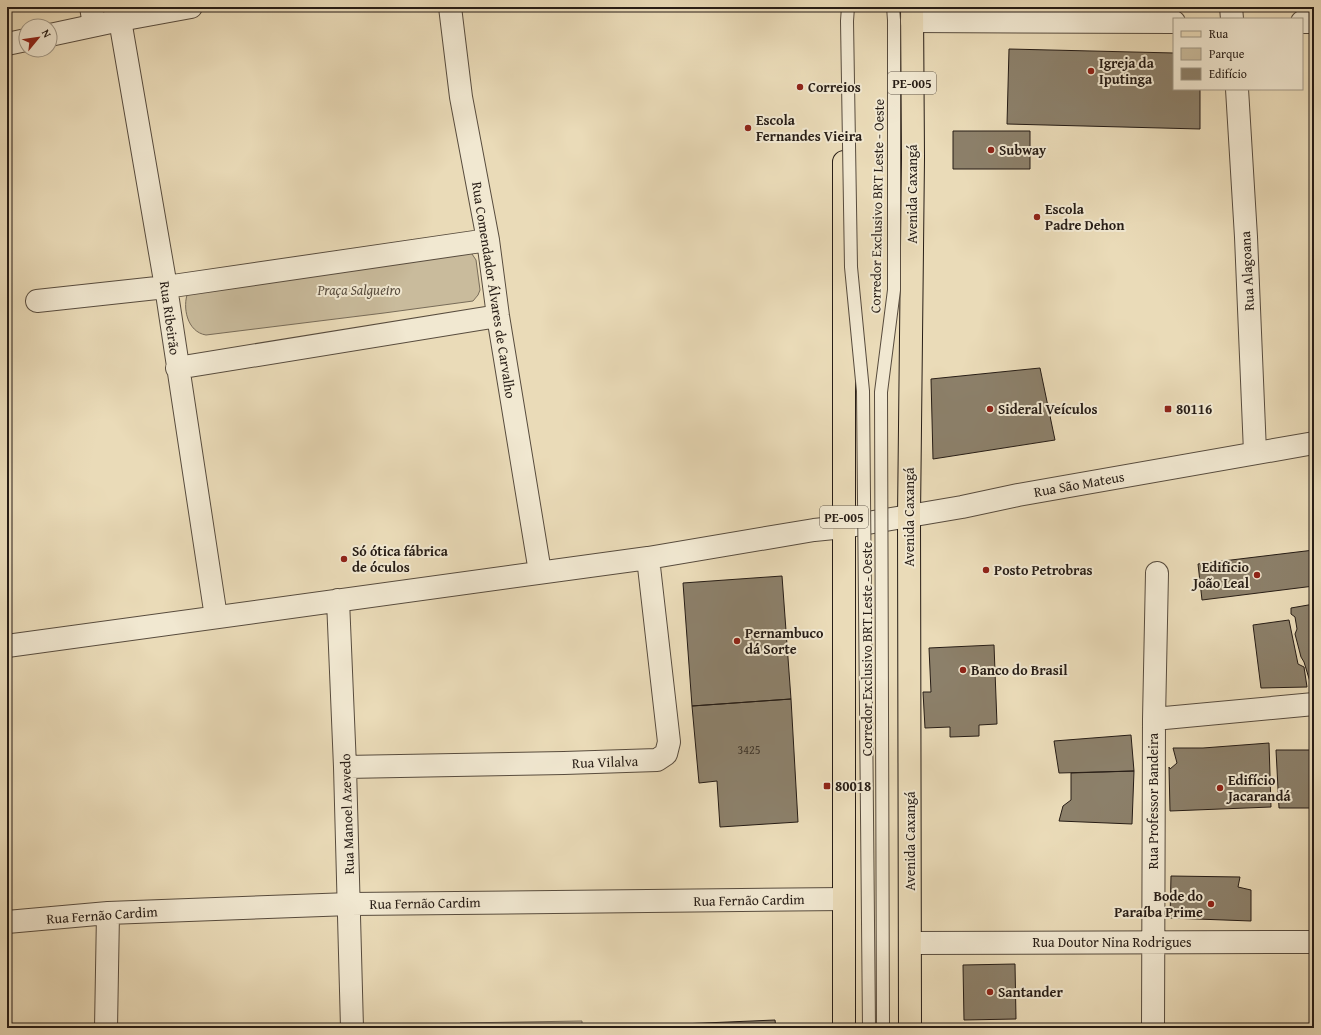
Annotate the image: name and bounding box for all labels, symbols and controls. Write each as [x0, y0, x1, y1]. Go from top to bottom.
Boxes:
north arrow [18, 18, 58, 58]
legend [1173, 18, 1303, 90]
text: Rua [1209, 25, 1228, 42]
text: N [38, 26, 56, 41]
text: Parque [1209, 45, 1245, 62]
place label: Igreja da Iputinga [1099, 53, 1155, 89]
text: Edifício [1209, 65, 1247, 82]
marker: Igreja da Iputinga [1086, 66, 1096, 76]
road number: PE-005 [888, 72, 936, 94]
place label: Correios [808, 77, 861, 97]
marker: Correios [795, 82, 805, 92]
street label: Corredor Exclusivo BRT Leste - Oeste [865, 98, 889, 313]
place label: Escola Fernandes Vieira [756, 110, 863, 146]
marker: Escola Fernandes Vieira [743, 123, 753, 133]
place label: Subway [999, 140, 1047, 160]
street label: Avenida Caxangá [902, 144, 922, 244]
marker: Subway [986, 145, 996, 155]
street label: Rua Comendador Álvares de Carvalho [467, 180, 521, 400]
place label: Escola Padre Dehon [1045, 199, 1125, 235]
marker: Escola Padre Dehon [1032, 212, 1042, 222]
street label: Rua Alagoana [1235, 230, 1259, 311]
street label: Rua Ribeirão [155, 280, 185, 356]
park label: Praça Salgueiro [317, 280, 400, 300]
place label: Sideral Veículos [998, 399, 1098, 419]
place label: 80116 [1176, 399, 1212, 419]
marker: Sideral Veículos [985, 404, 995, 414]
marker: 80116 [1163, 404, 1173, 414]
street label: Rua São Mateus [1032, 466, 1126, 502]
street label: Avenida Caxangá [899, 467, 919, 567]
road number: PE-005 [820, 506, 868, 528]
place label: Só ótica fábrica de óculos [352, 541, 449, 577]
street label: Corredor Exclusivo BRT Leste - Oeste [857, 541, 877, 756]
marker: Só ótica fábrica de óculos [339, 554, 349, 564]
place label: Edificio João Leal [1191, 557, 1250, 593]
place label: Posto Petrobras [994, 560, 1093, 580]
marker: Posto Petrobras [981, 565, 991, 575]
marker: Edificio João Leal [1252, 570, 1262, 580]
place label: Pernambuco dá Sorte [745, 623, 824, 659]
marker: Pernambuco dá Sorte [732, 636, 742, 646]
place label: Banco do Brasil [971, 660, 1068, 680]
marker: Banco do Brasil [958, 665, 968, 675]
street label: Rua Professor Bandeira [1143, 732, 1163, 869]
house number: 3425 [737, 741, 761, 758]
street label: Rua Vilalva [572, 751, 639, 773]
street label: Rua Manoel Azevedo [335, 753, 359, 875]
place label: Edifício Jacarandá [1226, 770, 1291, 806]
place label: 80018 [835, 776, 871, 796]
marker: 80018 [822, 781, 832, 791]
marker: Edifício Jacarandá [1215, 783, 1225, 793]
street label: Avenida Caxangá [900, 791, 920, 891]
place label: Bode do Paraíba Prime [1114, 886, 1204, 922]
street label: Rua Fernão Cardim [693, 889, 805, 911]
street label: Rua Fernão Cardim [369, 892, 481, 914]
marker: Bode do Paraíba Prime [1206, 899, 1216, 909]
street label: Rua Fernão Cardim [46, 901, 159, 929]
street label: Rua Doutor Nina Rodrigues [1032, 932, 1192, 952]
place label: Santander [998, 982, 1063, 1002]
marker: Santander [985, 987, 995, 997]

